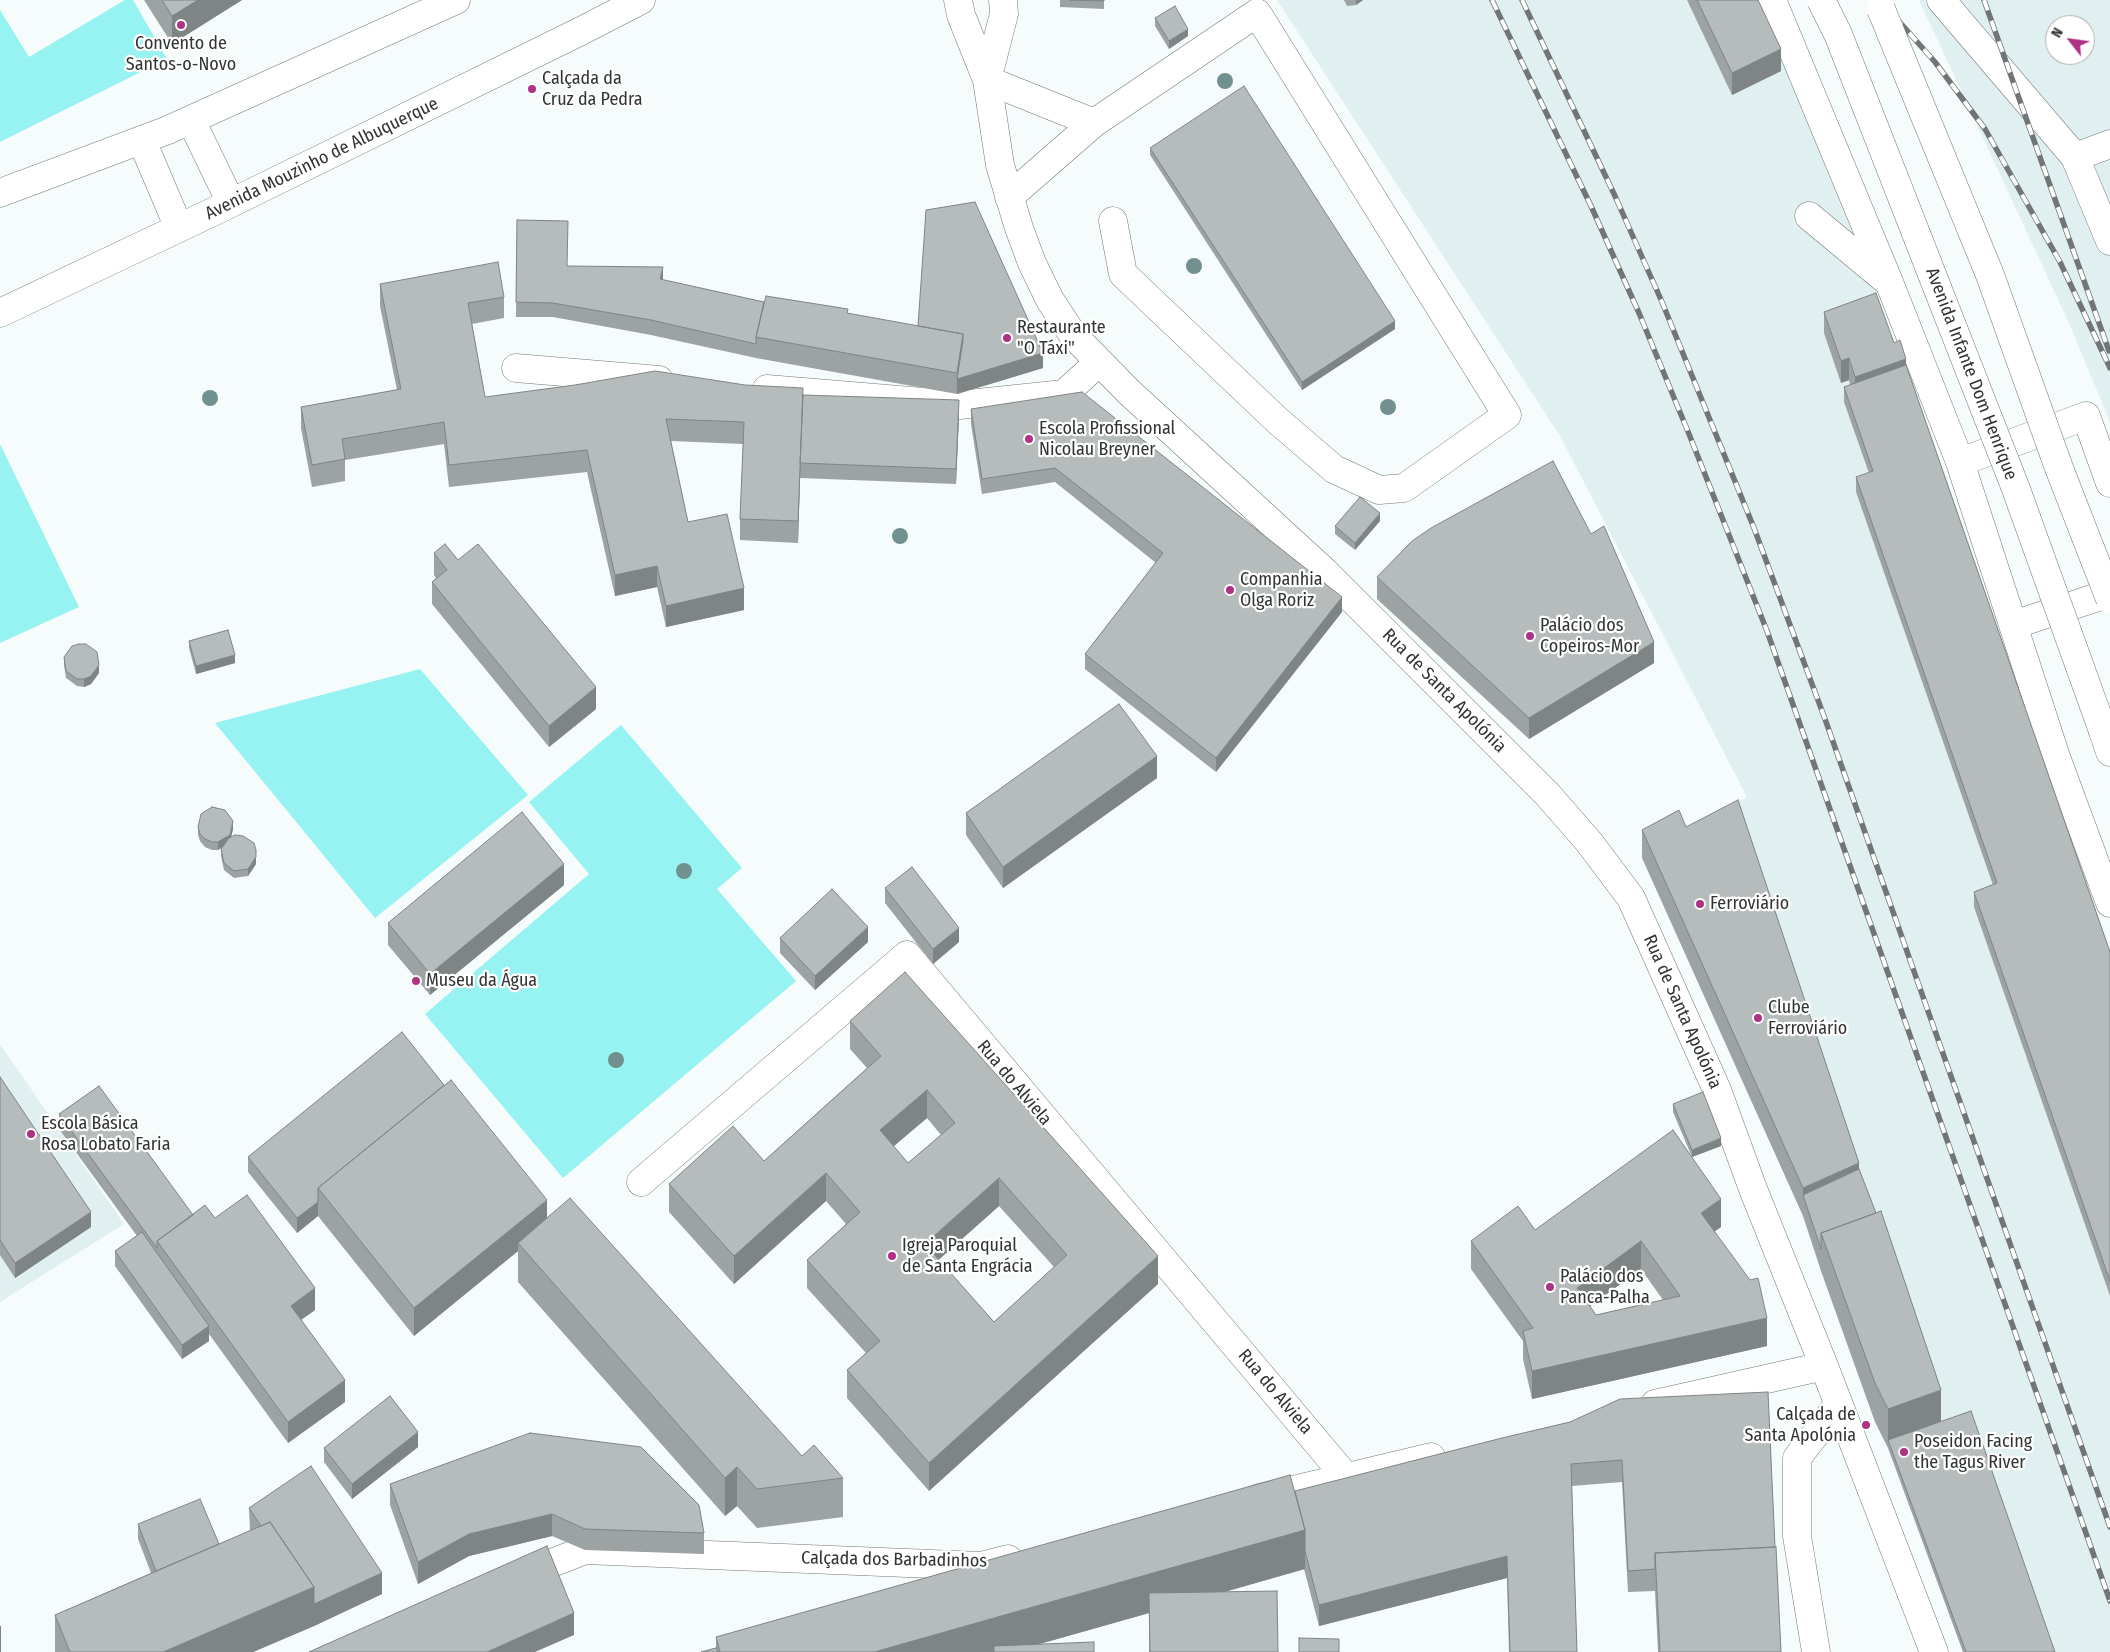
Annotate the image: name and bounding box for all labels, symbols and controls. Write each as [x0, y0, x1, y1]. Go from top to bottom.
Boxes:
north arrow [2045, 15, 2095, 65]
marker: Convento de Santos-o-Novo [175, 19, 187, 31]
text: N [2048, 25, 2067, 41]
place label: Convento de Santos-o-Novo [126, 33, 236, 76]
place label: Calçada da Cruz da Pedra [542, 68, 643, 110]
marker: Calçada da Cruz da Pedra [526, 83, 538, 95]
street label: Avenida Mouzinho de Albuquerque [202, 93, 442, 225]
street label: Avenida Infante Dom Henrique [1921, 265, 2021, 483]
place label: Restaurante "O Táxi" [1017, 317, 1106, 359]
marker: Restaurante "O Táxi" [1001, 332, 1013, 344]
place label: Escola Profissional Nicolau Breyner [1039, 418, 1175, 460]
marker: Escola Profissional Nicolau Breyner [1023, 433, 1035, 445]
place label: Companhia Olga Roriz [1240, 569, 1323, 612]
marker: Companhia Olga Roriz [1224, 584, 1236, 596]
place label: Palácio dos Copeiros-Mor [1540, 615, 1639, 658]
street label: Rua de Santa Apolónia [1377, 624, 1511, 758]
marker: Palácio dos Copeiros-Mor [1524, 630, 1536, 642]
place label: Ferroviário [1710, 893, 1789, 915]
marker: Ferroviário [1694, 898, 1706, 910]
street label: Rua de Santa Apolónia [1638, 932, 1726, 1092]
place label: Museu da Água [426, 970, 537, 992]
marker: Museu da Água [410, 975, 422, 987]
place label: Clube Ferroviário [1768, 997, 1847, 1040]
marker: Clube Ferroviário [1752, 1012, 1764, 1024]
street label: Rua do Alviela [972, 1036, 1056, 1130]
place label: Escola Básica Rosa Lobato Faria [41, 1113, 170, 1156]
marker: Escola Básica Rosa Lobato Faria [25, 1128, 37, 1140]
place label: Igreja Paroquial de Santa Engrácia [902, 1235, 1033, 1278]
marker: Igreja Paroquial de Santa Engrácia [886, 1250, 898, 1262]
place label: Palácio dos Panca-Palha [1560, 1266, 1650, 1308]
marker: Palácio dos Panca-Palha [1544, 1281, 1556, 1293]
street label: Rua do Alviela [1233, 1345, 1317, 1439]
place label: Calçada de Santa Apolónia [1744, 1404, 1856, 1446]
marker: Calçada de Santa Apolónia [1860, 1419, 1872, 1431]
place label: Poseidon Facing the Tagus River [1914, 1431, 2032, 1474]
marker: Poseidon Facing the Tagus River [1898, 1446, 1910, 1458]
street label: Calçada dos Barbadinhos [801, 1548, 987, 1572]

